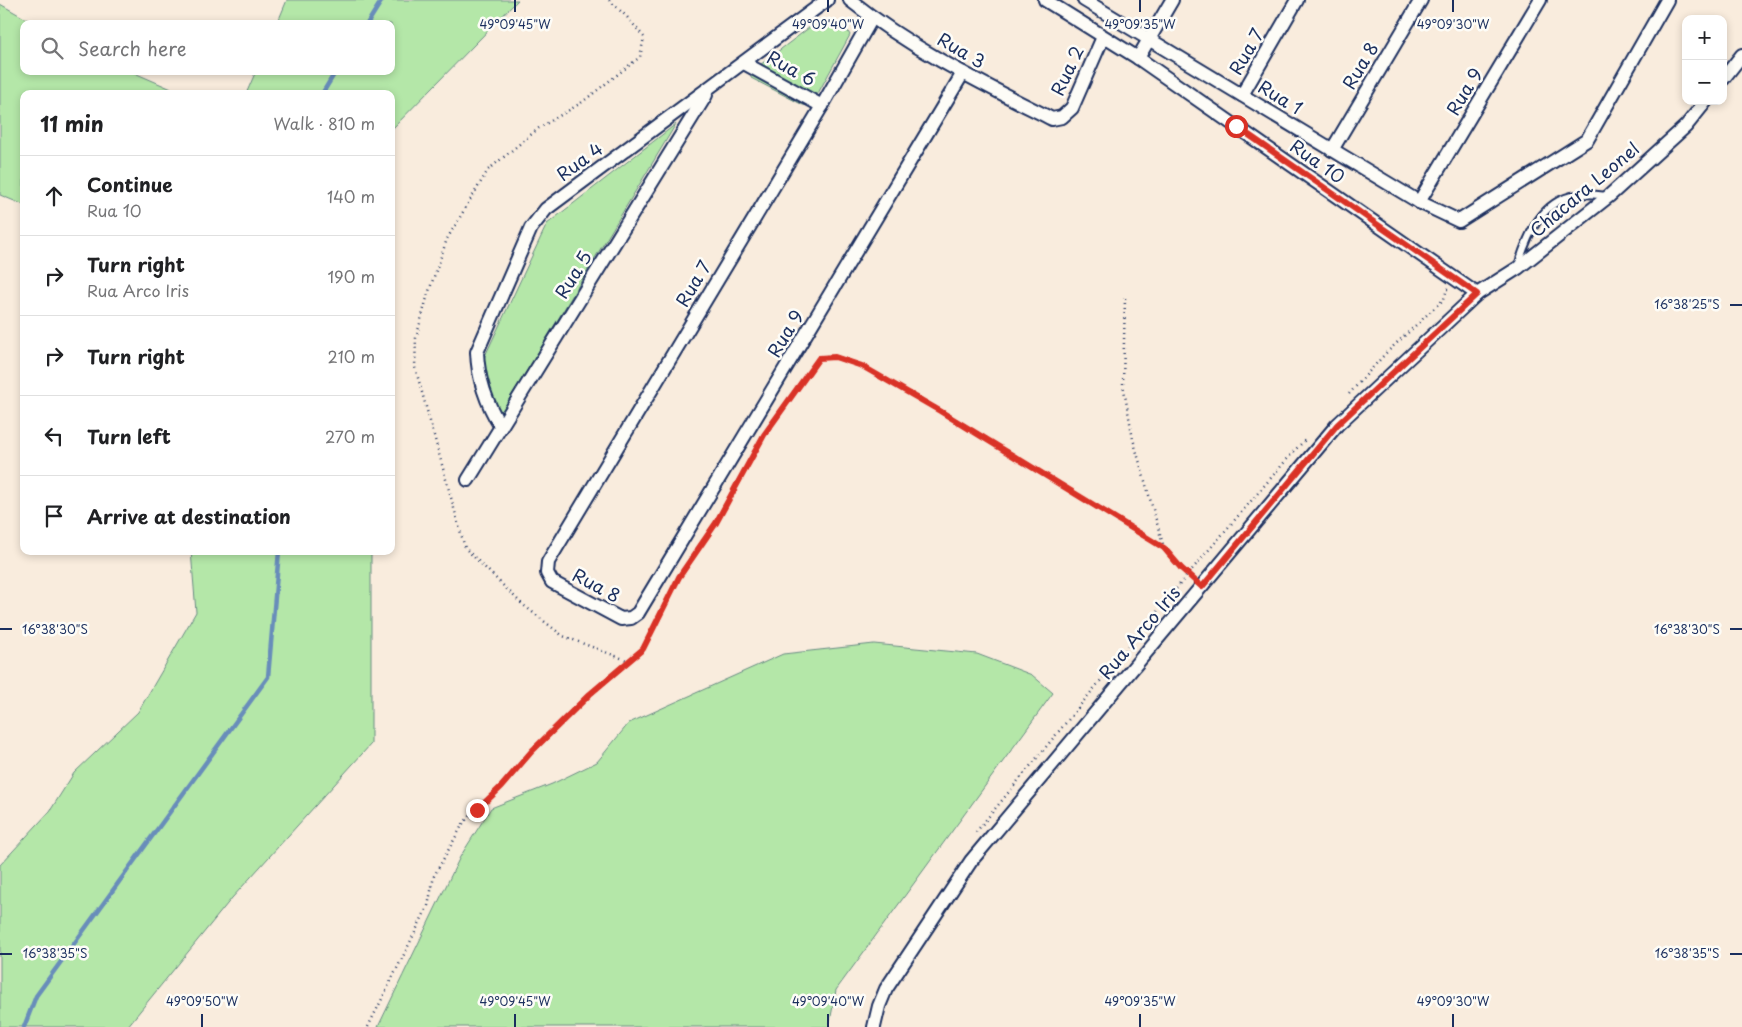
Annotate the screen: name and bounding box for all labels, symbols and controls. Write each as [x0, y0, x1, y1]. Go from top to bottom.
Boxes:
text: 49°09'45"W [480, 15, 551, 33]
text: 49°09'40"W [792, 15, 865, 33]
text: 49°09'35"W [1104, 15, 1176, 33]
text: 49°09'30"W [1417, 15, 1490, 33]
map controls [1682, 15, 1727, 105]
button: + [1682, 15, 1727, 60]
search box [20, 20, 395, 75]
street label: Rua 7 [1222, 23, 1270, 80]
street label: Rua 3 [933, 25, 991, 74]
icon: search [38, 34, 66, 62]
text: Search here [78, 34, 187, 62]
street label: Rua 8 [1335, 36, 1384, 94]
street label: Rua 2 [1043, 41, 1090, 100]
street label: Rua 6 [762, 43, 821, 92]
button: − [1682, 60, 1727, 105]
street label: Rua 9 [1439, 62, 1488, 120]
street label: Rua 1 [1253, 73, 1308, 121]
text: 11 min [40, 107, 104, 139]
text: Walk · 810 m [274, 111, 375, 135]
route start [1225, 115, 1248, 138]
street label: Rua 10 [1285, 132, 1351, 189]
street label: Rua 4 [550, 135, 608, 187]
street label: Chacara Leonel [1523, 135, 1645, 243]
text: Continue [87, 170, 173, 198]
icon: ahead [40, 182, 68, 210]
text: 140 m [327, 184, 375, 208]
text: Rua 10 [87, 198, 142, 222]
street label: Rua 5 [547, 245, 598, 303]
text: Turn right [87, 250, 185, 278]
street label: Rua 7 [668, 255, 717, 312]
icon: right [40, 262, 68, 290]
text: 190 m [327, 264, 375, 288]
text: Rua Arco Iris [87, 278, 189, 302]
text: 16°38'25"S [1654, 295, 1720, 313]
street label: Rua 9 [760, 304, 809, 362]
icon: right [40, 342, 68, 370]
text: Turn right [87, 342, 185, 370]
text: 210 m [327, 344, 375, 368]
icon: left [40, 422, 68, 450]
text: Turn left [87, 422, 171, 450]
text: 270 m [325, 424, 375, 448]
icon: arrive [40, 502, 68, 530]
text: Arrive at destination [87, 502, 291, 530]
street label: Rua 8 [568, 561, 626, 609]
street label: Rua Arco Iris [1092, 579, 1186, 685]
text: 16°38'30"S [22, 620, 88, 638]
text: 16°38'30"S [1654, 620, 1720, 638]
route end [466, 799, 489, 822]
text: 16°38'35"S [23, 944, 87, 962]
text: 16°38'35"S [1655, 944, 1719, 962]
text: 49°09'50"W [166, 992, 239, 1010]
text: 49°09'45"W [480, 992, 551, 1010]
text: 49°09'40"W [792, 992, 865, 1010]
text: 49°09'35"W [1104, 992, 1176, 1010]
text: 49°09'30"W [1417, 992, 1490, 1010]

